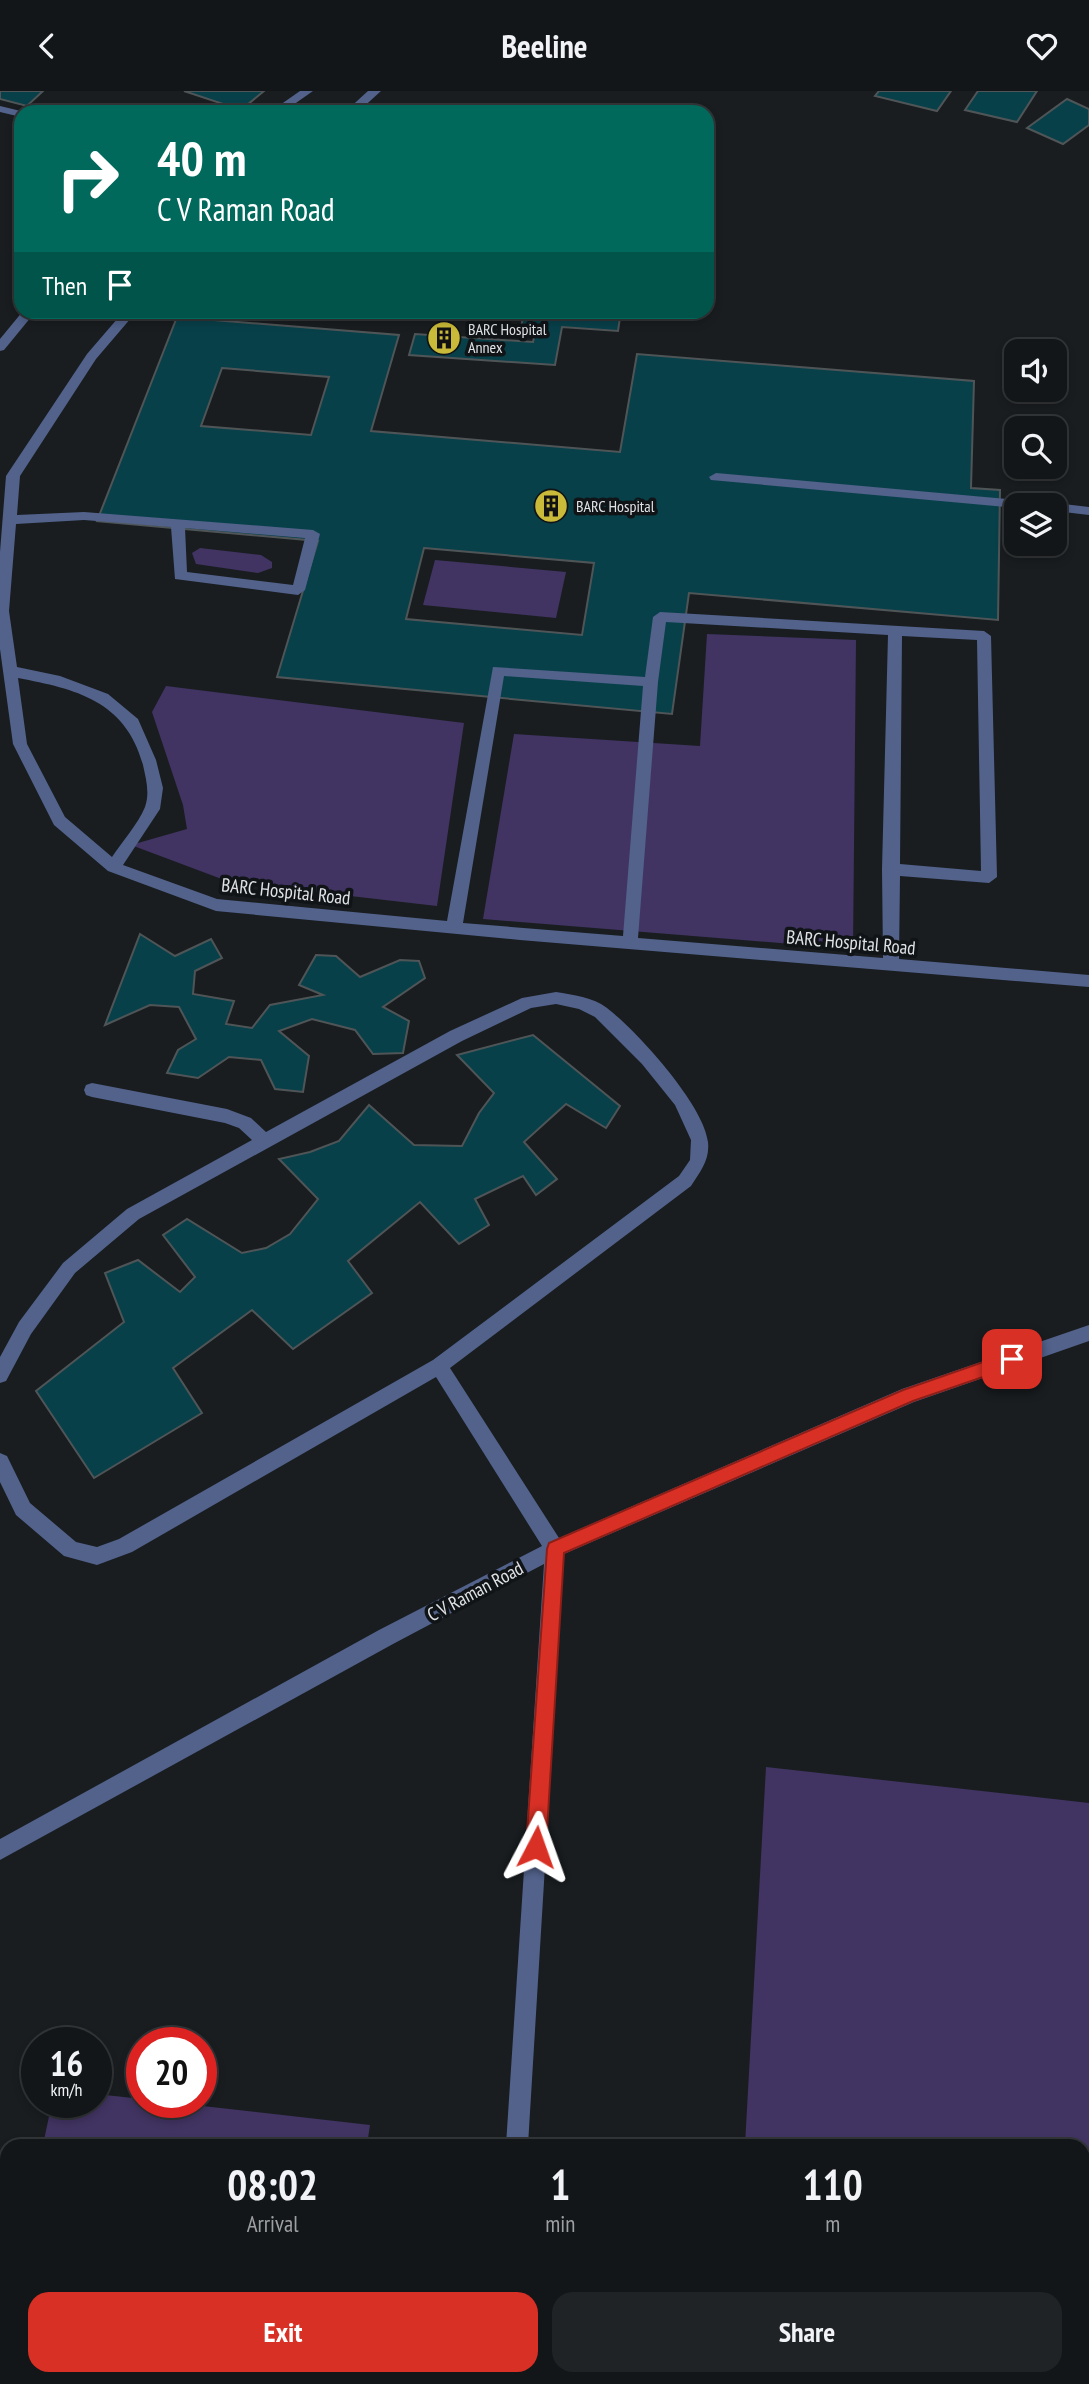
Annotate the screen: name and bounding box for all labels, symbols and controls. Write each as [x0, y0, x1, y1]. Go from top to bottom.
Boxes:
text: Beeline [501, 25, 588, 67]
icon: back [28, 27, 66, 65]
icon: heart [1023, 27, 1061, 65]
text: 40 m [157, 126, 246, 190]
icon: right [42, 133, 133, 224]
text: C V Raman Road [157, 188, 335, 230]
icon: arrive [101, 266, 139, 304]
text: Then [42, 269, 87, 302]
building icon: BARC Hospital Annex [425, 319, 463, 357]
place label: BARC Hospital Annex [468, 319, 547, 357]
map controls [1004, 339, 1067, 556]
button: sound [1004, 339, 1067, 402]
button: search [1004, 416, 1067, 479]
building icon: BARC Hospital [532, 487, 570, 525]
button: layers [1004, 493, 1067, 556]
place label: BARC Hospital [576, 496, 655, 516]
street label: BARC Hospital Road [220, 872, 352, 910]
street label: BARC Hospital Road [785, 924, 917, 960]
pin [982, 1329, 1042, 1389]
icon: arrive [993, 1340, 1031, 1378]
street label: C V Raman Road [423, 1556, 527, 1626]
position arrow [499, 1810, 573, 1884]
speed limit sign: 20 [126, 2027, 217, 2118]
text: 16 [50, 2040, 83, 2086]
text: km/h [51, 2078, 82, 2101]
text: 08:02 [227, 2157, 318, 2212]
text: 1 [550, 2157, 570, 2212]
text: 110 [803, 2157, 863, 2212]
text: Arrival [247, 2209, 299, 2238]
text: min [545, 2209, 575, 2238]
text: m [825, 2209, 840, 2238]
button: Exit [28, 2292, 538, 2372]
button: Share [552, 2292, 1062, 2372]

